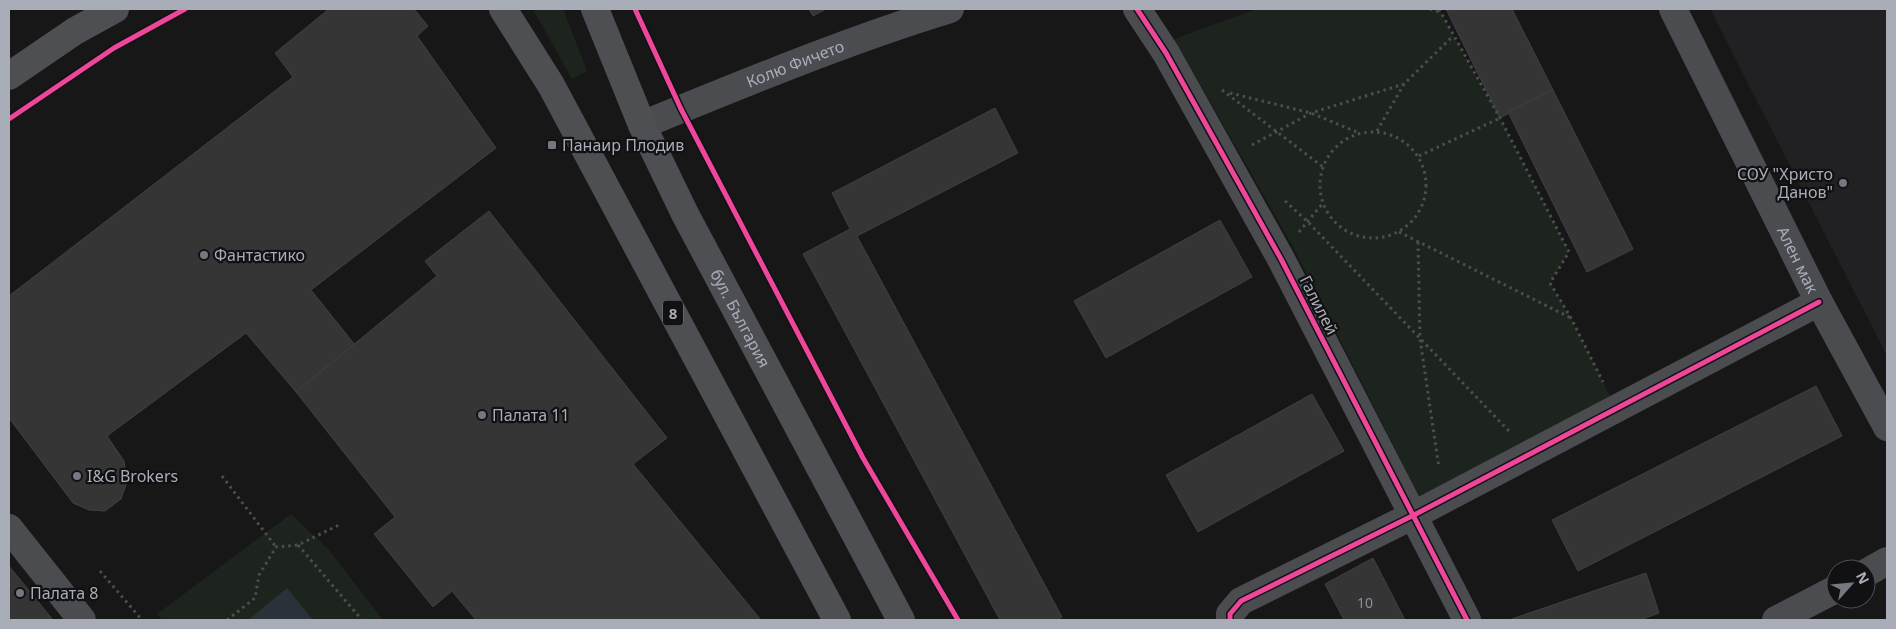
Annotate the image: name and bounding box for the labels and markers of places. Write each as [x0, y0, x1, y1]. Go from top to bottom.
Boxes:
place label: Панаир Плодив [562, 134, 684, 156]
marker: Панаир Плодив [546, 139, 558, 151]
place label: СОУ "Христо Данов" [1737, 163, 1833, 203]
marker: СОУ "Христо Данов" [1837, 177, 1849, 189]
place label: Фантастико [214, 244, 305, 266]
marker: Фантастико [198, 249, 210, 261]
place label: Палата 11 [492, 404, 570, 426]
marker: Палата 11 [476, 409, 488, 421]
place label: I&G Brokers [87, 465, 178, 487]
marker: I&G Brokers [71, 470, 83, 482]
place label: Палата 8 [30, 582, 98, 604]
marker: Палата 8 [14, 587, 26, 599]

